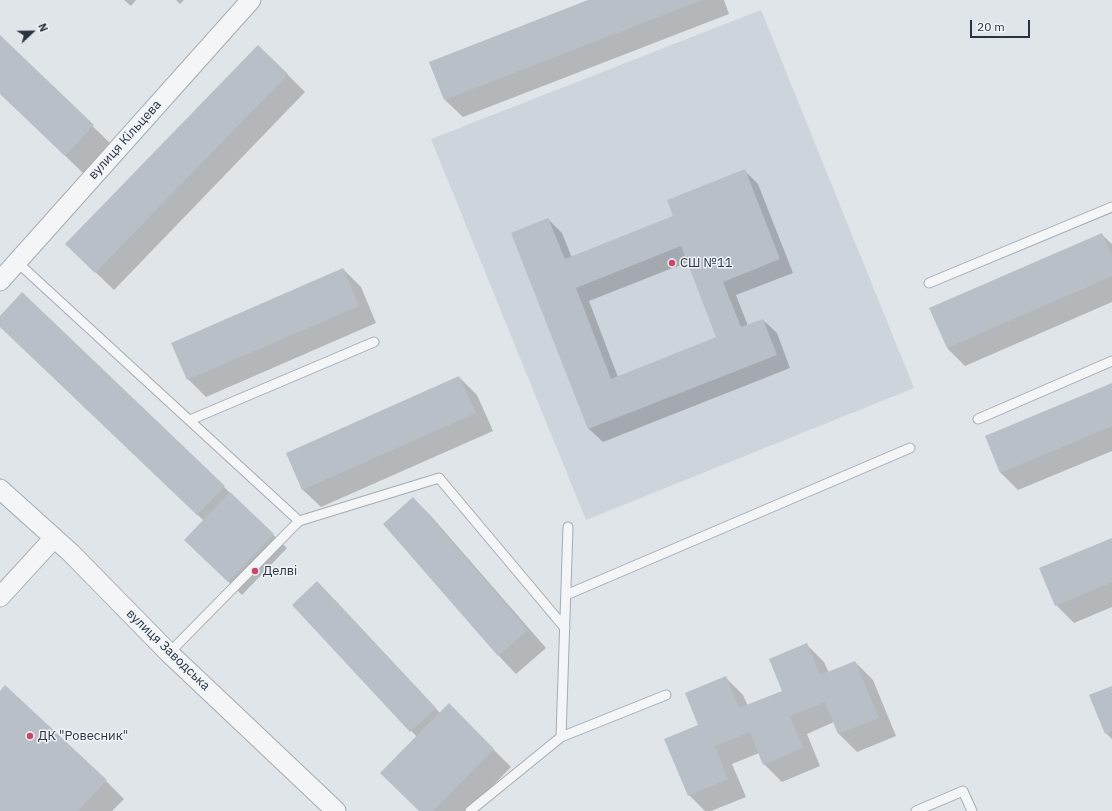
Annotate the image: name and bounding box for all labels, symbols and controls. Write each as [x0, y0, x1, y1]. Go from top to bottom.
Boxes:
north arrow [12, 12, 52, 52]
scale bar [972, 12, 1032, 38]
text: 20 m [977, 19, 1005, 34]
text: N [35, 21, 51, 34]
street label: вулиця Кільцева [85, 97, 165, 183]
place label: СШ №11 [680, 255, 733, 271]
marker: СШ №11 [667, 258, 677, 268]
place label: Делвi [263, 563, 297, 579]
marker: Делвi [250, 566, 260, 576]
street label: вулиця Заводська [123, 606, 213, 694]
place label: ДК "Ровесник" [38, 728, 128, 744]
marker: ДК "Ровесник" [25, 731, 35, 741]

